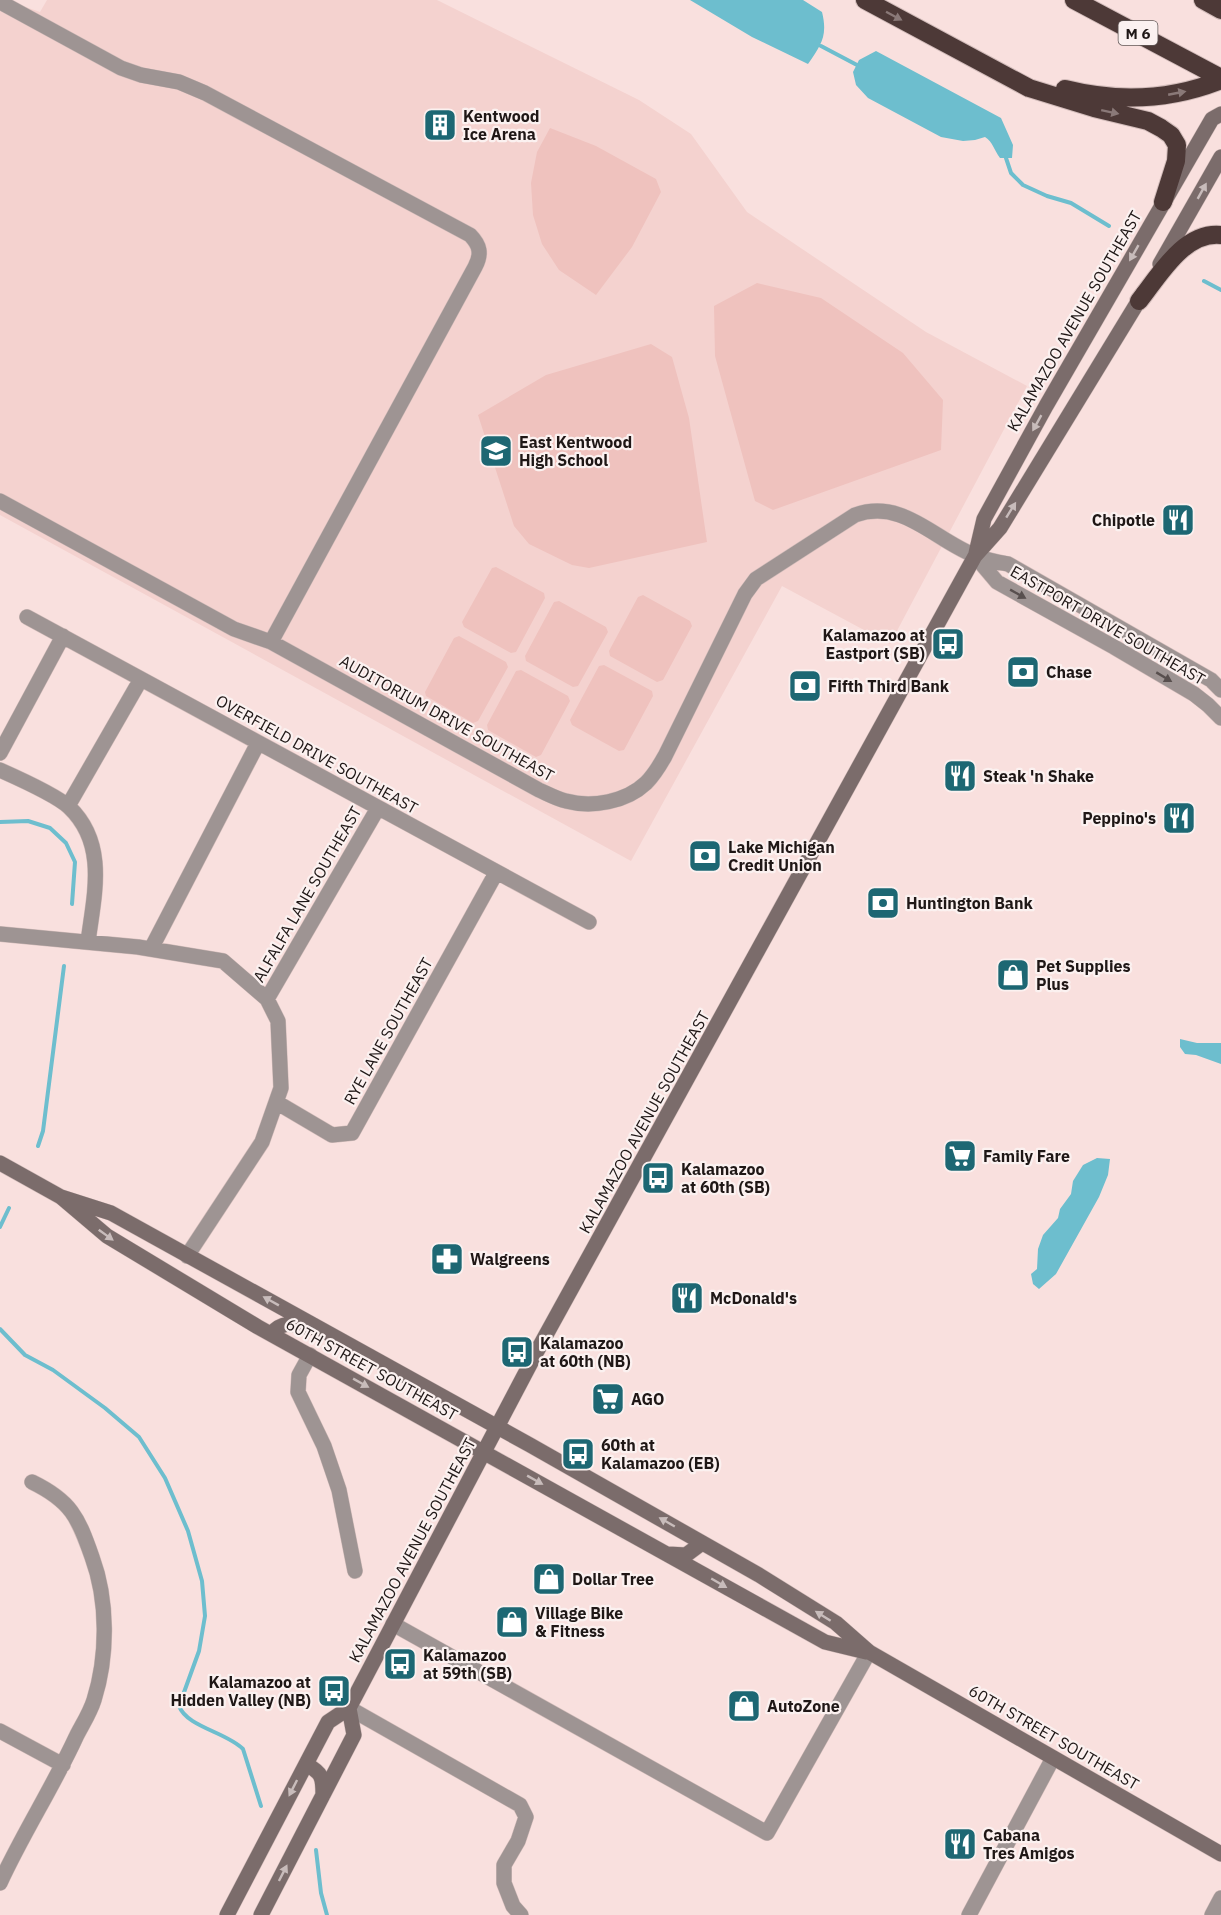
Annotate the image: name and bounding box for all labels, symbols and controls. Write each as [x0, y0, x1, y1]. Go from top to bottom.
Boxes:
one-way arrow [885, 11, 902, 21]
road number: M 6 [1118, 21, 1158, 45]
one-way arrow [1168, 88, 1187, 97]
place label: Kentwood Ice Arena [463, 106, 539, 144]
building icon: Kentwood Ice Arena [422, 107, 458, 143]
one-way arrow [1100, 108, 1119, 117]
one-way arrow [1197, 183, 1207, 200]
street label: KALAMAZOO AVENUE SOUTHEAST [1002, 207, 1146, 435]
one-way arrow [1129, 245, 1139, 262]
one-way arrow [1032, 414, 1042, 431]
place label: East Kentwood High School [519, 432, 632, 470]
school or university icon: East Kentwood High School [478, 433, 514, 469]
one-way arrow [1006, 502, 1017, 518]
restaurant icon: Chipotle [1160, 502, 1196, 538]
place label: Chipotle [1092, 510, 1155, 530]
street label: EASTPORT DRIVE SOUTHEAST [1007, 561, 1209, 689]
one-way arrow [1010, 589, 1027, 599]
place label: Kalamazoo at Eastport (SB) [823, 625, 925, 663]
bus stop icon: Kalamazoo at Eastport (SB) [930, 626, 966, 662]
street label: AUDITORIUM DRIVE SOUTHEAST [336, 651, 558, 785]
bank icon: Chase [1005, 654, 1041, 690]
place label: Chase [1046, 662, 1092, 682]
bank icon: Fifth Third Bank [787, 668, 823, 704]
one-way arrow [1156, 671, 1172, 682]
place label: Fifth Third Bank [828, 676, 950, 696]
street label: OVERFIELD DRIVE SOUTHEAST [213, 690, 421, 818]
restaurant icon: Steak 'n Shake [942, 758, 978, 794]
place label: Steak 'n Shake [983, 766, 1094, 786]
restaurant icon: Peppino's [1161, 800, 1197, 836]
street label: ALFALFA LANE SOUTHEAST [248, 802, 366, 986]
place label: Peppino's [1082, 808, 1156, 828]
place label: Lake Michigan Credit Union [728, 837, 835, 875]
bank icon: Lake Michigan Credit Union [687, 838, 723, 874]
bank icon: Huntington Bank [865, 885, 901, 921]
place label: Huntington Bank [906, 893, 1033, 913]
street label: RYE LANE SOUTHEAST [339, 954, 437, 1108]
place label: Pet Supplies Plus [1036, 956, 1131, 994]
shop icon: Pet Supplies Plus [995, 957, 1031, 993]
street label: KALAMAZOO AVENUE SOUTHEAST [574, 1007, 714, 1237]
supermarket icon: Family Fare [942, 1138, 978, 1174]
place label: Family Fare [983, 1146, 1070, 1166]
place label: Kalamazoo at 60th (SB) [681, 1159, 770, 1197]
bus stop icon: Kalamazoo at 60th (SB) [640, 1160, 676, 1196]
one-way arrow [98, 1229, 114, 1241]
pharmacy icon: Walgreens [429, 1241, 465, 1277]
place label: Walgreens [470, 1249, 550, 1269]
restaurant icon: McDonald's [669, 1280, 705, 1316]
place label: McDonald's [710, 1288, 797, 1308]
one-way arrow [262, 1296, 279, 1306]
street label: 60TH STREET SOUTHEAST [283, 1313, 461, 1425]
place label: Kalamazoo at 60th (NB) [540, 1333, 631, 1371]
bus stop icon: Kalamazoo at 60th (NB) [499, 1334, 535, 1370]
one-way arrow [353, 1378, 370, 1388]
supermarket icon: AGO [590, 1381, 626, 1417]
place label: AGO [631, 1389, 664, 1409]
street label: KALAMAZOO AVENUE SOUTHEAST [344, 1434, 480, 1666]
place label: 60th at Kalamazoo (EB) [601, 1435, 720, 1473]
bus stop icon: 60th at Kalamazoo (EB) [560, 1436, 596, 1472]
one-way arrow [527, 1475, 544, 1485]
one-way arrow [658, 1518, 675, 1528]
shop icon: Dollar Tree [531, 1561, 567, 1597]
place label: Dollar Tree [572, 1569, 654, 1589]
one-way arrow [711, 1578, 728, 1588]
place label: Village Bike & Fitness [535, 1603, 623, 1641]
shop icon: Village Bike & Fitness [494, 1604, 530, 1640]
one-way arrow [815, 1610, 832, 1621]
place label: Kalamazoo at 59th (SB) [423, 1645, 512, 1683]
bus stop icon: Kalamazoo at 59th (SB) [382, 1646, 418, 1682]
place label: Kalamazoo at Hidden Valley (NB) [170, 1672, 311, 1710]
bus stop icon: Kalamazoo at Hidden Valley (NB) [316, 1673, 352, 1709]
street label: 60TH STREET SOUTHEAST [965, 1680, 1143, 1794]
shop icon: AutoZone [726, 1688, 762, 1724]
place label: AutoZone [767, 1696, 840, 1716]
one-way arrow [288, 1780, 298, 1797]
place label: Cabana Tres Amigos [983, 1825, 1075, 1863]
restaurant icon: Cabana Tres Amigos [942, 1826, 978, 1862]
one-way arrow [278, 1865, 288, 1882]

